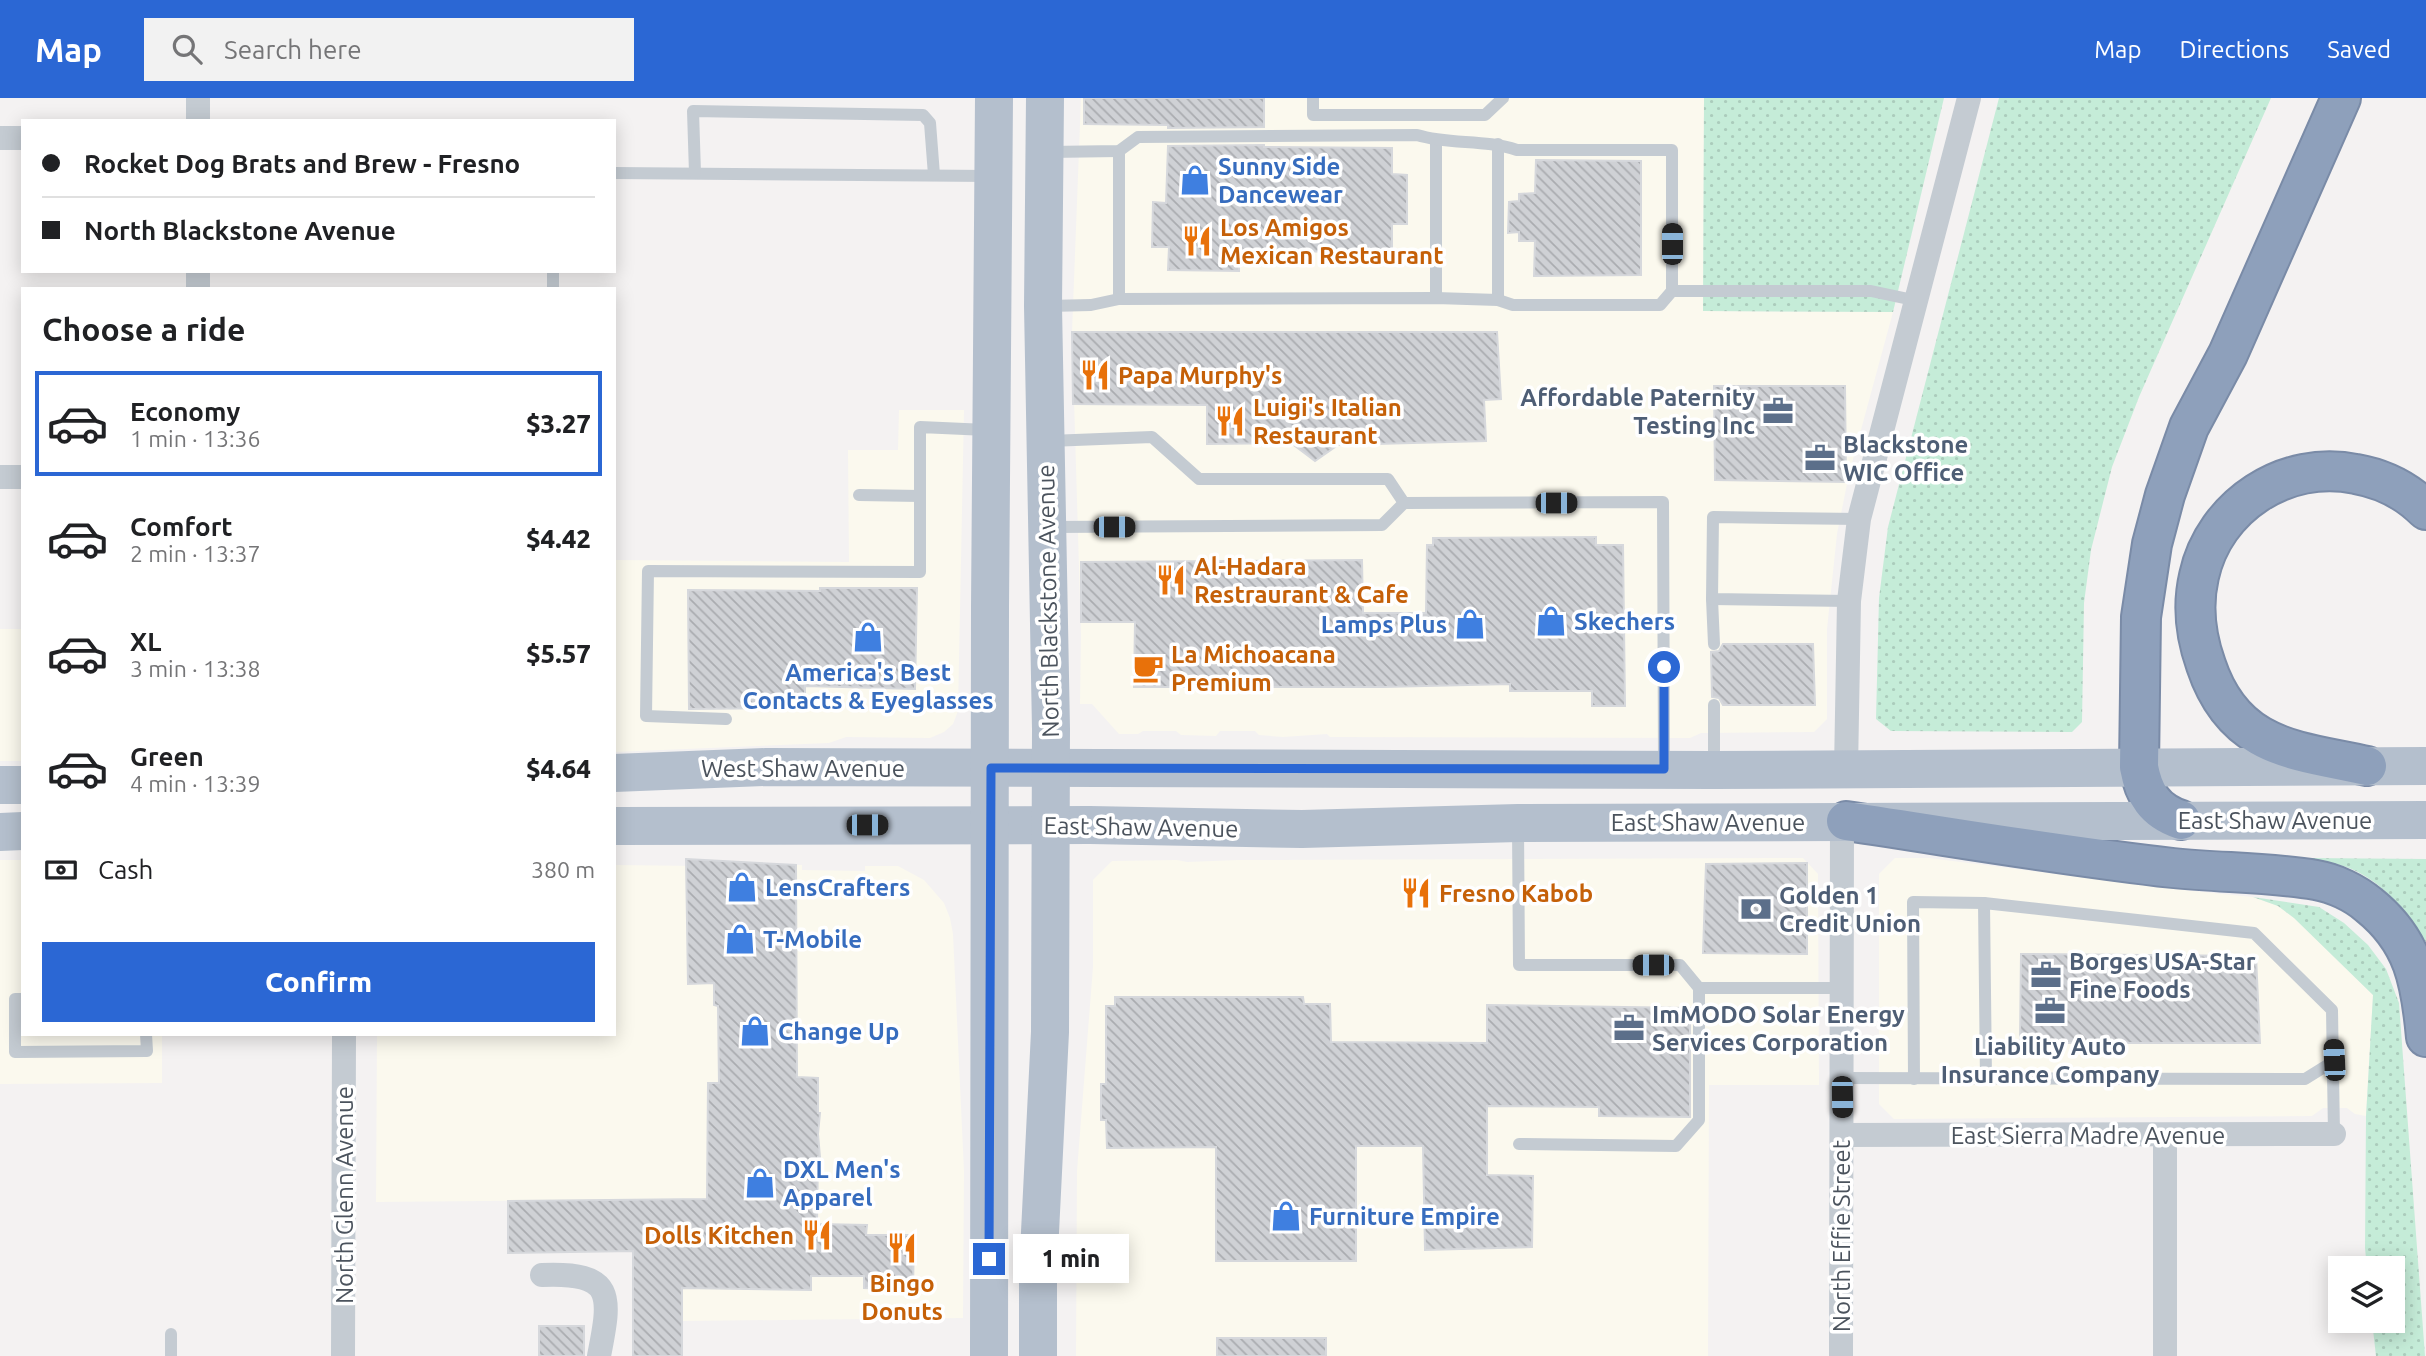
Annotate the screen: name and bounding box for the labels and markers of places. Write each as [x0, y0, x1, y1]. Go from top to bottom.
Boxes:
place label: Sunny Side Dancewear [1218, 153, 1343, 208]
shop icon: Sunny Side Dancewear [1178, 163, 1212, 197]
place label: Los Amigos Mexican Restaurant [1220, 214, 1444, 269]
restaurant icon: Los Amigos Mexican Restaurant [1180, 224, 1214, 258]
restaurant icon: Papa Murphy's [1078, 358, 1112, 392]
place label: Papa Murphy's [1118, 362, 1282, 389]
place label: Affordable Paternity Testing Inc [1520, 384, 1755, 439]
place label: Luigi's Italian Restaurant [1253, 394, 1402, 449]
office icon: Affordable Paternity Testing Inc [1761, 394, 1795, 428]
restaurant icon: Luigi's Italian Restaurant [1213, 404, 1247, 438]
place label: Blackstone WIC Office [1843, 431, 1968, 486]
office icon: Blackstone WIC Office [1803, 441, 1837, 475]
place label: Al-Hadara Restraurant & Cafe [1194, 553, 1409, 608]
restaurant icon: Al-Hadara Restraurant & Cafe [1154, 563, 1188, 597]
shop icon: Skechers [1534, 604, 1568, 638]
shop icon: Lamps Plus [1453, 607, 1487, 641]
place label: Skechers [1574, 608, 1675, 635]
place label: Lamps Plus [1321, 611, 1447, 638]
shop icon: America's Best Contacts & Eyeglasses [851, 620, 885, 654]
place label: La Michoacana Premium [1171, 641, 1336, 696]
cafe icon: La Michoacana Premium [1131, 651, 1165, 685]
place label: America's Best Contacts & Eyeglasses [742, 659, 994, 714]
shop icon: LensCrafters [725, 870, 759, 904]
place label: LensCrafters [765, 874, 910, 901]
restaurant icon: Fresno Kabob [1399, 876, 1433, 910]
place label: Fresno Kabob [1439, 880, 1593, 907]
place label: Golden 1 Credit Union [1779, 882, 1921, 937]
bank icon: Golden 1 Credit Union [1739, 892, 1773, 926]
shop icon: T-Mobile [723, 922, 757, 956]
place label: T-Mobile [763, 926, 862, 953]
place label: Borges USA-Star Fine Foods [2069, 948, 2256, 1003]
office icon: Borges USA-Star Fine Foods [2029, 958, 2063, 992]
office icon: Liability Auto Insurance Company [2033, 994, 2067, 1028]
place label: ImMODO Solar Energy Services Corporation [1652, 1001, 1905, 1056]
office icon: ImMODO Solar Energy Services Corporation [1612, 1011, 1646, 1045]
shop icon: Change Up [738, 1014, 772, 1048]
place label: Change Up [778, 1018, 899, 1045]
place label: Liability Auto Insurance Company [1941, 1033, 2159, 1088]
place label: DXL Men's Apparel [783, 1156, 900, 1211]
shop icon: DXL Men's Apparel [743, 1166, 777, 1200]
shop icon: Furniture Empire [1269, 1199, 1303, 1233]
place label: Furniture Empire [1309, 1203, 1500, 1230]
restaurant icon: Dolls Kitchen [800, 1218, 834, 1252]
place label: Dolls Kitchen [644, 1222, 794, 1249]
restaurant icon: Bingo Donuts [885, 1231, 919, 1265]
place label: Bingo Donuts [861, 1270, 943, 1325]

